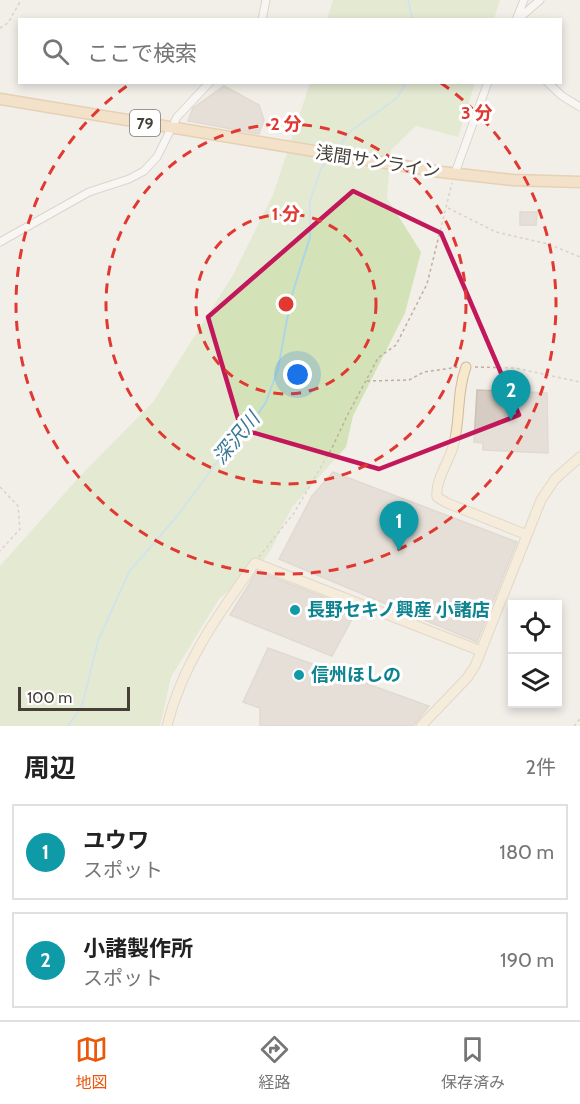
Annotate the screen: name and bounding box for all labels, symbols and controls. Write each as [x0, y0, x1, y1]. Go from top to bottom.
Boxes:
search box [18, 18, 562, 84]
icon: search [39, 35, 72, 68]
text: ここで検索 [87, 40, 197, 67]
text: 3 分 [461, 102, 493, 124]
road number: 79 [130, 110, 160, 136]
text: 2 分 [270, 113, 302, 135]
street label: 浅間サンライン [314, 141, 442, 183]
text: 1 分 [272, 203, 300, 225]
centre of rings [276, 294, 296, 314]
your location [283, 360, 312, 389]
pin: 2 [492, 370, 530, 420]
water label: 深沢川 [208, 406, 266, 469]
pin: 1 [380, 502, 418, 551]
place label: 長野セキノ興産 小諸店 [307, 599, 490, 621]
map controls [508, 600, 562, 708]
button: locate [508, 600, 562, 654]
marker: 長野セキノ興産 小諸店 [288, 603, 302, 617]
button: layers [508, 654, 562, 708]
place label: 信州ほしの [311, 664, 401, 686]
marker: 信州ほしの [292, 668, 306, 682]
scale bar [18, 684, 130, 712]
text: 100 m [27, 688, 72, 707]
text: 周辺 [24, 752, 76, 784]
text: 2件 [526, 755, 556, 779]
text: ユウワ [83, 827, 149, 854]
text: 1 [42, 840, 49, 864]
text: 180 m [499, 840, 554, 864]
text: スポット [83, 858, 163, 882]
text: 小諸製作所 [83, 935, 193, 962]
text: 2 [40, 948, 51, 972]
text: 190 m [500, 948, 554, 972]
text: スポット [83, 966, 163, 990]
tab: 地図 [75, 1033, 108, 1093]
tab: 経路 [258, 1033, 291, 1093]
tab: 保存済み [441, 1033, 505, 1093]

